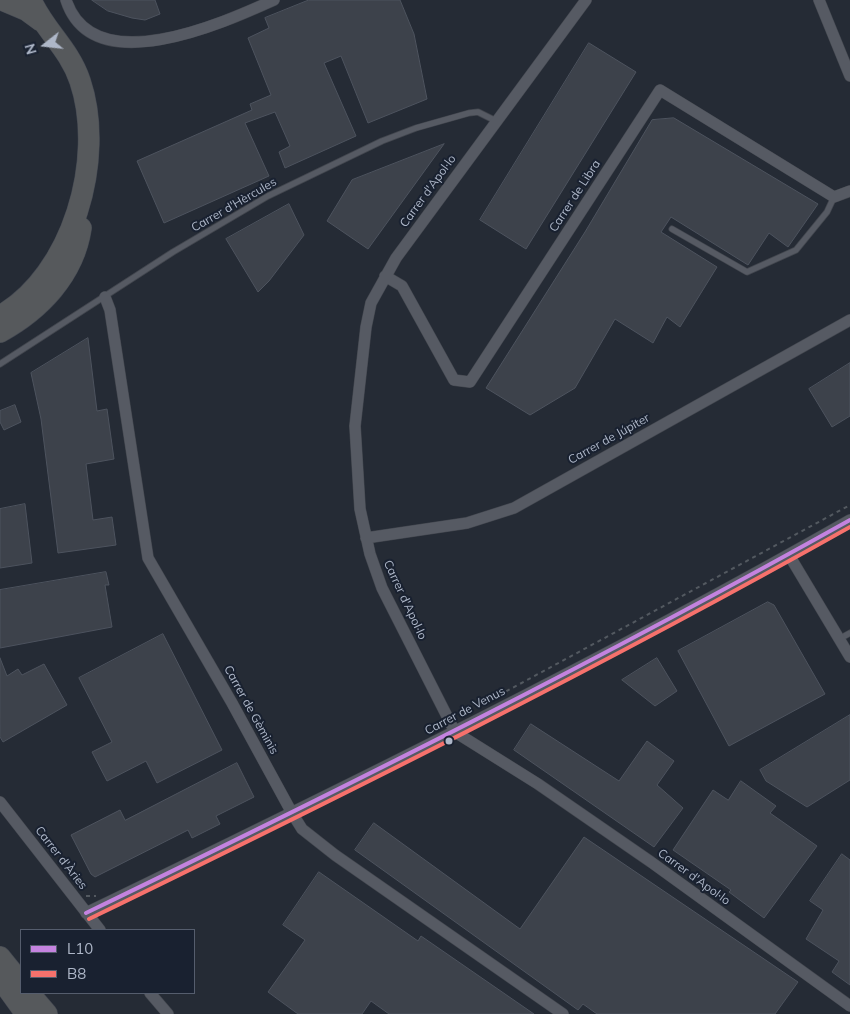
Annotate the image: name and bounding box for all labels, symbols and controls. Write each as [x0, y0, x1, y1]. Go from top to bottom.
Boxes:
north arrow [20, 20, 70, 70]
text: N [20, 42, 41, 57]
street label: Carrer d'Apol·lo [397, 152, 459, 230]
street label: Carrer de Libra [546, 157, 604, 235]
street label: Carrer d'Hèrcules [189, 175, 279, 235]
street label: Carrer de Júpiter [566, 411, 652, 467]
street label: Carrer d'Apol·lo [380, 558, 430, 642]
street label: Carrer de Gèminis [221, 663, 281, 757]
street label: Carrer de Venus [422, 684, 508, 738]
unlabelled marker [444, 736, 454, 746]
street label: Carrer d'Àries [32, 824, 90, 892]
street label: Carrer d'Apol·lo [655, 846, 733, 908]
legend [20, 929, 195, 994]
text: L10 [67, 939, 93, 958]
text: B8 [67, 964, 86, 983]

